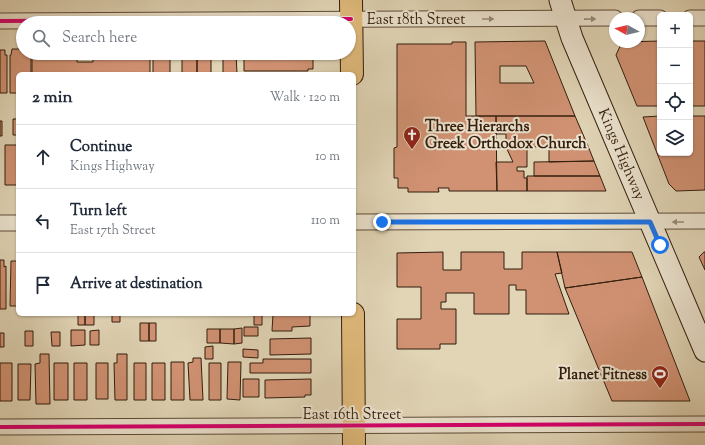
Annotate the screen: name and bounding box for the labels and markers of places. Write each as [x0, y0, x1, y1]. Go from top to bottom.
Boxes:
place label: Three Hierarchs Greek Orthodox Church [425, 117, 587, 155]
church icon: Three Hierarchs Greek Orthodox Church [402, 125, 422, 150]
sports icon: Planet Fitness [650, 364, 670, 389]
place label: Planet Fitness [559, 365, 647, 386]

